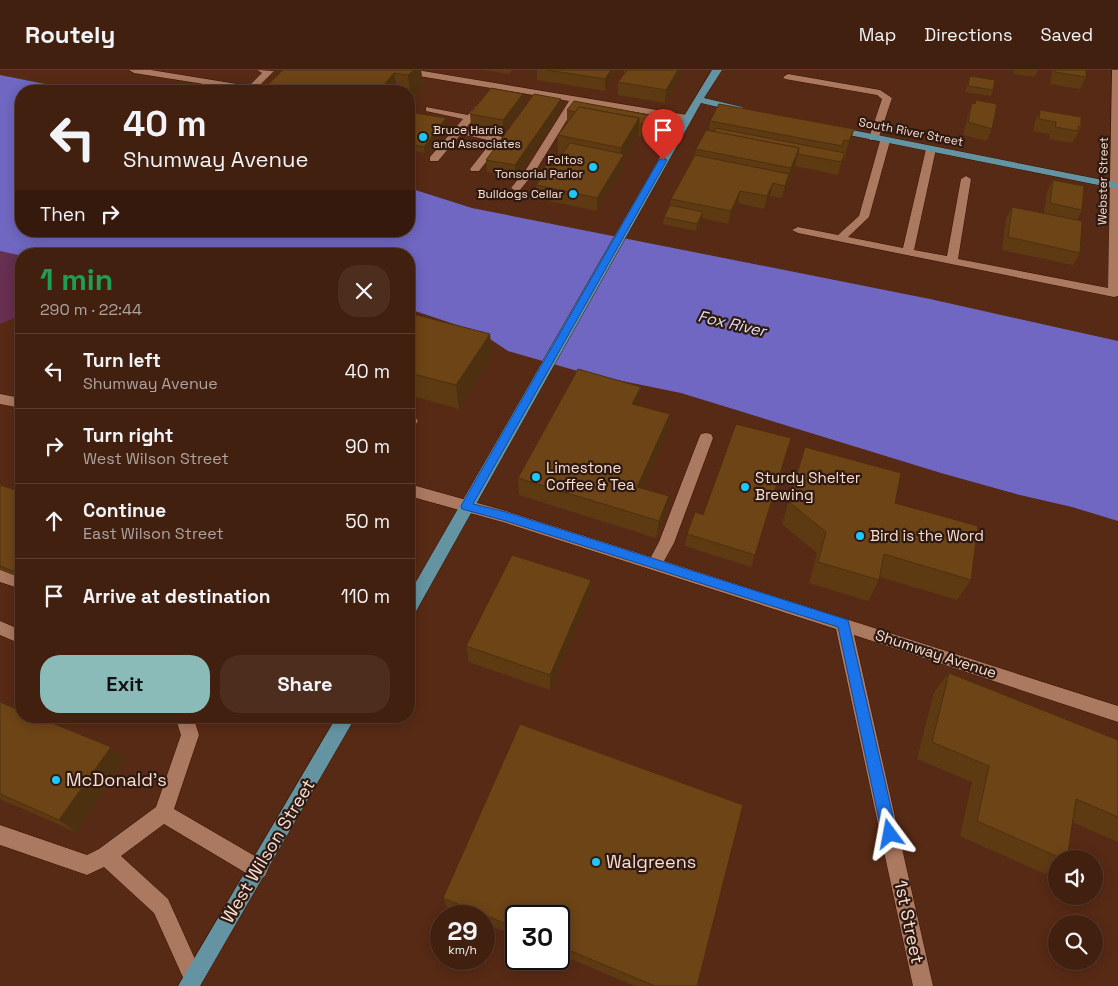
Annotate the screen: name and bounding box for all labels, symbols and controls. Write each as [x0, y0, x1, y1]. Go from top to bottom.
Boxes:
text: Routely [25, 19, 115, 50]
text: Map [859, 23, 896, 46]
text: Directions [924, 23, 1013, 46]
text: Saved [1041, 23, 1093, 46]
text: 40 m [123, 102, 207, 146]
icon: left [40, 105, 105, 170]
pin [642, 109, 684, 160]
street label: South River Street [857, 114, 965, 150]
icon: arrive [649, 116, 677, 144]
place label: Bruce Harris and Associates [433, 122, 521, 152]
marker: Bruce Harris and Associates [417, 131, 429, 143]
street label: Webster Street [1094, 137, 1112, 225]
text: Shumway Avenue [123, 145, 308, 173]
place label: Foltos Tonsorial Parlor [495, 152, 583, 182]
marker: Foltos Tonsorial Parlor [587, 161, 599, 173]
place label: Bulldogs Cellar [477, 186, 563, 202]
marker: Bulldogs Cellar [567, 188, 579, 200]
icon: right [96, 200, 124, 228]
text: Then [40, 202, 86, 227]
text: 1 min [40, 260, 113, 299]
button: close [338, 265, 390, 317]
text: 290 m · 22:44 [40, 299, 142, 320]
water label: Fox River [696, 305, 770, 342]
text: Turn left [83, 348, 161, 373]
icon: left [40, 357, 68, 385]
text: 40 m [345, 359, 390, 384]
text: Shumway Avenue [83, 373, 218, 394]
text: Turn right [83, 423, 173, 448]
icon: right [40, 432, 68, 460]
text: 90 m [345, 434, 390, 459]
text: West Wilson Street [83, 448, 229, 469]
place label: Limestone Coffee & Tea [546, 458, 635, 494]
place label: Sturdy Shelter Brewing [755, 468, 861, 504]
marker: Limestone Coffee & Tea [530, 471, 542, 483]
marker: Sturdy Shelter Brewing [739, 481, 751, 493]
text: Continue [83, 498, 166, 523]
icon: ahead [40, 507, 68, 535]
text: 50 m [345, 509, 390, 534]
text: East Wilson Street [83, 523, 224, 544]
place label: Bird is the Word [870, 526, 984, 545]
marker: Bird is the Word [854, 530, 866, 542]
icon: arrive [40, 582, 68, 610]
text: Arrive at destination [83, 584, 271, 609]
text: 110 m [341, 584, 390, 609]
street label: Shumway Avenue [873, 625, 999, 682]
button: Exit [40, 655, 210, 713]
button: Share [220, 655, 390, 713]
place label: McDonald's [66, 768, 167, 791]
marker: McDonald's [50, 774, 62, 786]
street label: West Wilson Street [215, 775, 320, 927]
position arrow [863, 807, 915, 859]
place label: Walgreens [606, 850, 696, 873]
map controls [1048, 850, 1103, 970]
button: sound [1048, 850, 1103, 905]
marker: Walgreens [590, 856, 602, 868]
street label: 1st Street [889, 878, 930, 966]
speed limit sign: 30 [505, 905, 570, 970]
text: 29 [447, 915, 478, 947]
button: search [1048, 915, 1103, 970]
text: km/h [448, 942, 477, 958]

